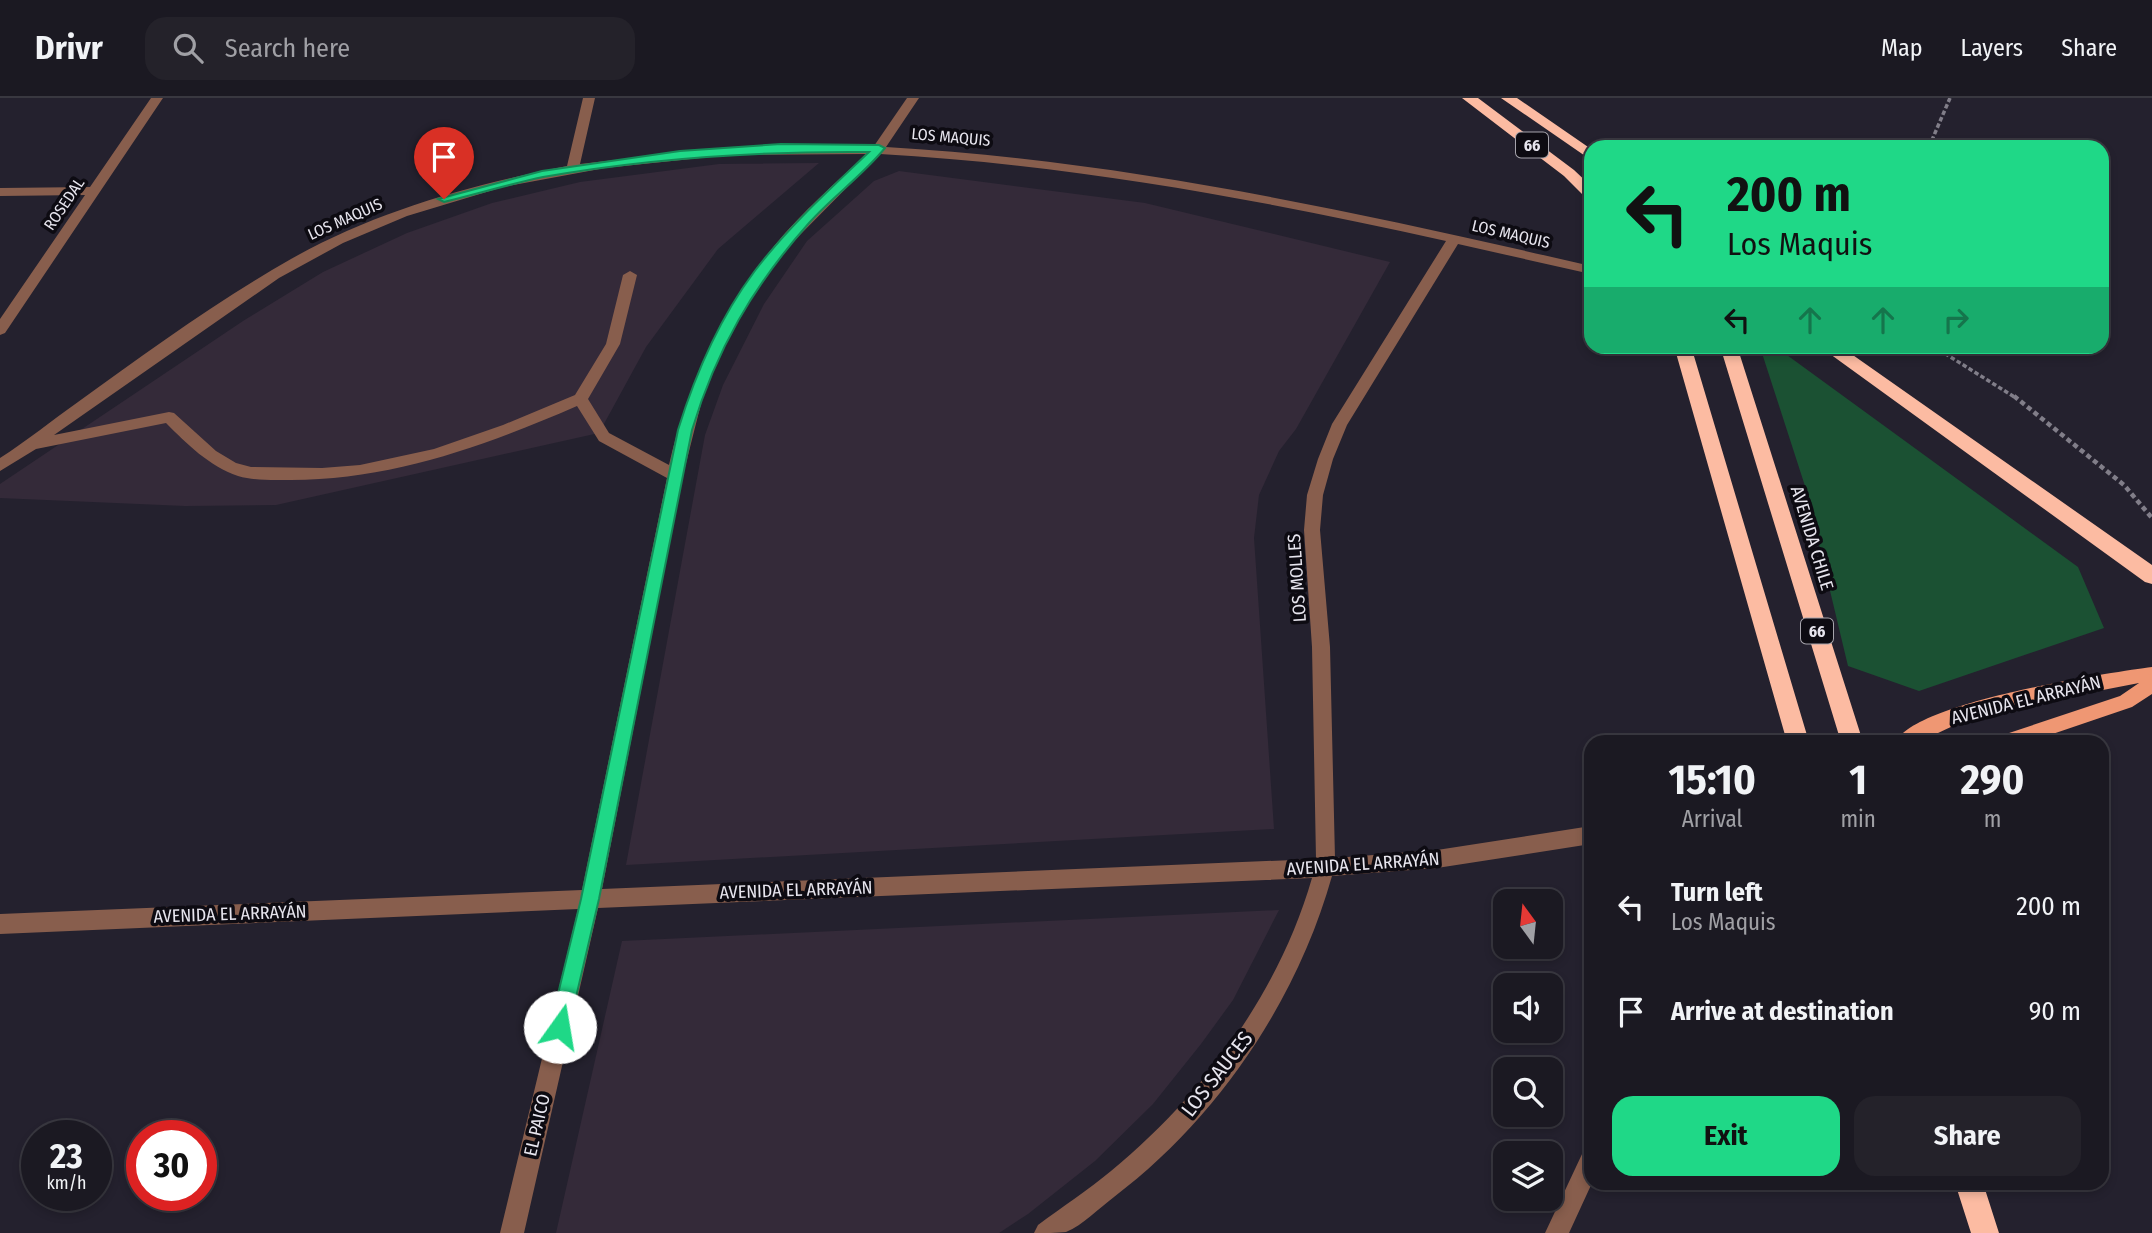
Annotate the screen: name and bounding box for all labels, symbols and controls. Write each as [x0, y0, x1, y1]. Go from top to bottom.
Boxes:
search box [145, 17, 635, 80]
text: Drivr [35, 28, 103, 68]
icon: search [169, 29, 207, 67]
text: Search here [225, 33, 350, 64]
text: Map [1881, 34, 1923, 62]
text: Layers [1961, 34, 2023, 62]
text: Share [2061, 34, 2117, 62]
street label: LOS MAQUIS [911, 124, 991, 150]
pin [414, 127, 474, 199]
road number: 66 [1516, 132, 1548, 158]
icon: arrive [425, 138, 463, 176]
text: 200 m [1727, 165, 1851, 224]
icon: left [1612, 168, 1703, 259]
street label: ROSEDAL [40, 174, 88, 234]
street label: LOS MAQUIS [305, 194, 385, 244]
street label: LOS MAQUIS [1470, 216, 1552, 252]
text: Los Maquis [1727, 225, 1873, 263]
icon: left [1718, 301, 1756, 339]
icon: ahead [1791, 301, 1829, 339]
icon: ahead [1864, 301, 1902, 339]
icon: right [1937, 301, 1975, 339]
street label: AVENIDA CHILE [1786, 483, 1838, 593]
street label: LOS MOLLES [1283, 533, 1311, 623]
road number: 66 [1801, 618, 1833, 644]
street label: AVENIDA EL ARRAYÁN [1949, 670, 2103, 729]
text: 15:10 [1669, 755, 1756, 805]
text: 1 [1849, 755, 1867, 805]
text: 290 [1961, 755, 2024, 805]
text: Arrival [1682, 805, 1743, 833]
text: min [1840, 805, 1876, 833]
text: m [1984, 805, 2001, 833]
street label: AVENIDA EL ARRAYÁN [1286, 847, 1440, 880]
street label: AVENIDA EL ARRAYÁN [719, 875, 873, 904]
text: Turn left [1671, 877, 1763, 908]
icon: left [1612, 888, 1650, 926]
north arrow [1493, 889, 1563, 959]
map controls [1493, 889, 1563, 1211]
text: 200 m [2016, 891, 2081, 922]
street label: AVENIDA EL ARRAYÁN [153, 899, 307, 928]
text: Los Maquis [1671, 908, 1776, 936]
button: sound [1493, 973, 1563, 1043]
position arrow [523, 990, 597, 1064]
icon: arrive [1612, 993, 1650, 1031]
text: Arrive at destination [1671, 996, 1894, 1027]
text: 90 m [2029, 996, 2081, 1027]
street label: LOS SAUCES [1176, 1026, 1258, 1122]
button: search [1493, 1057, 1563, 1127]
street label: EL PAICO [519, 1092, 555, 1158]
button: Exit [1612, 1096, 1840, 1176]
button: Share [1854, 1096, 2081, 1176]
speed limit sign: 30 [126, 1120, 217, 1211]
text: 23 [50, 1135, 83, 1177]
button: layers [1493, 1141, 1563, 1211]
text: km/h [46, 1172, 87, 1194]

